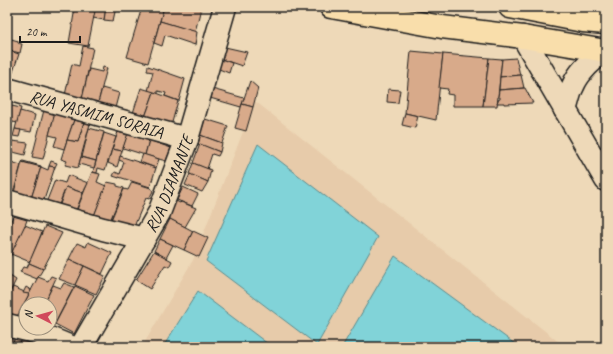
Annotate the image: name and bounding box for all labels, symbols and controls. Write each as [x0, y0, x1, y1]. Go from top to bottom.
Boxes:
scale bar [20, 18, 80, 44]
text: 20 m [26, 24, 48, 40]
street label: RUA YASMIM SORAIA [27, 85, 166, 143]
street label: RUA DIAMANTE [140, 130, 199, 236]
north arrow [18, 296, 58, 336]
text: N [21, 309, 36, 319]

